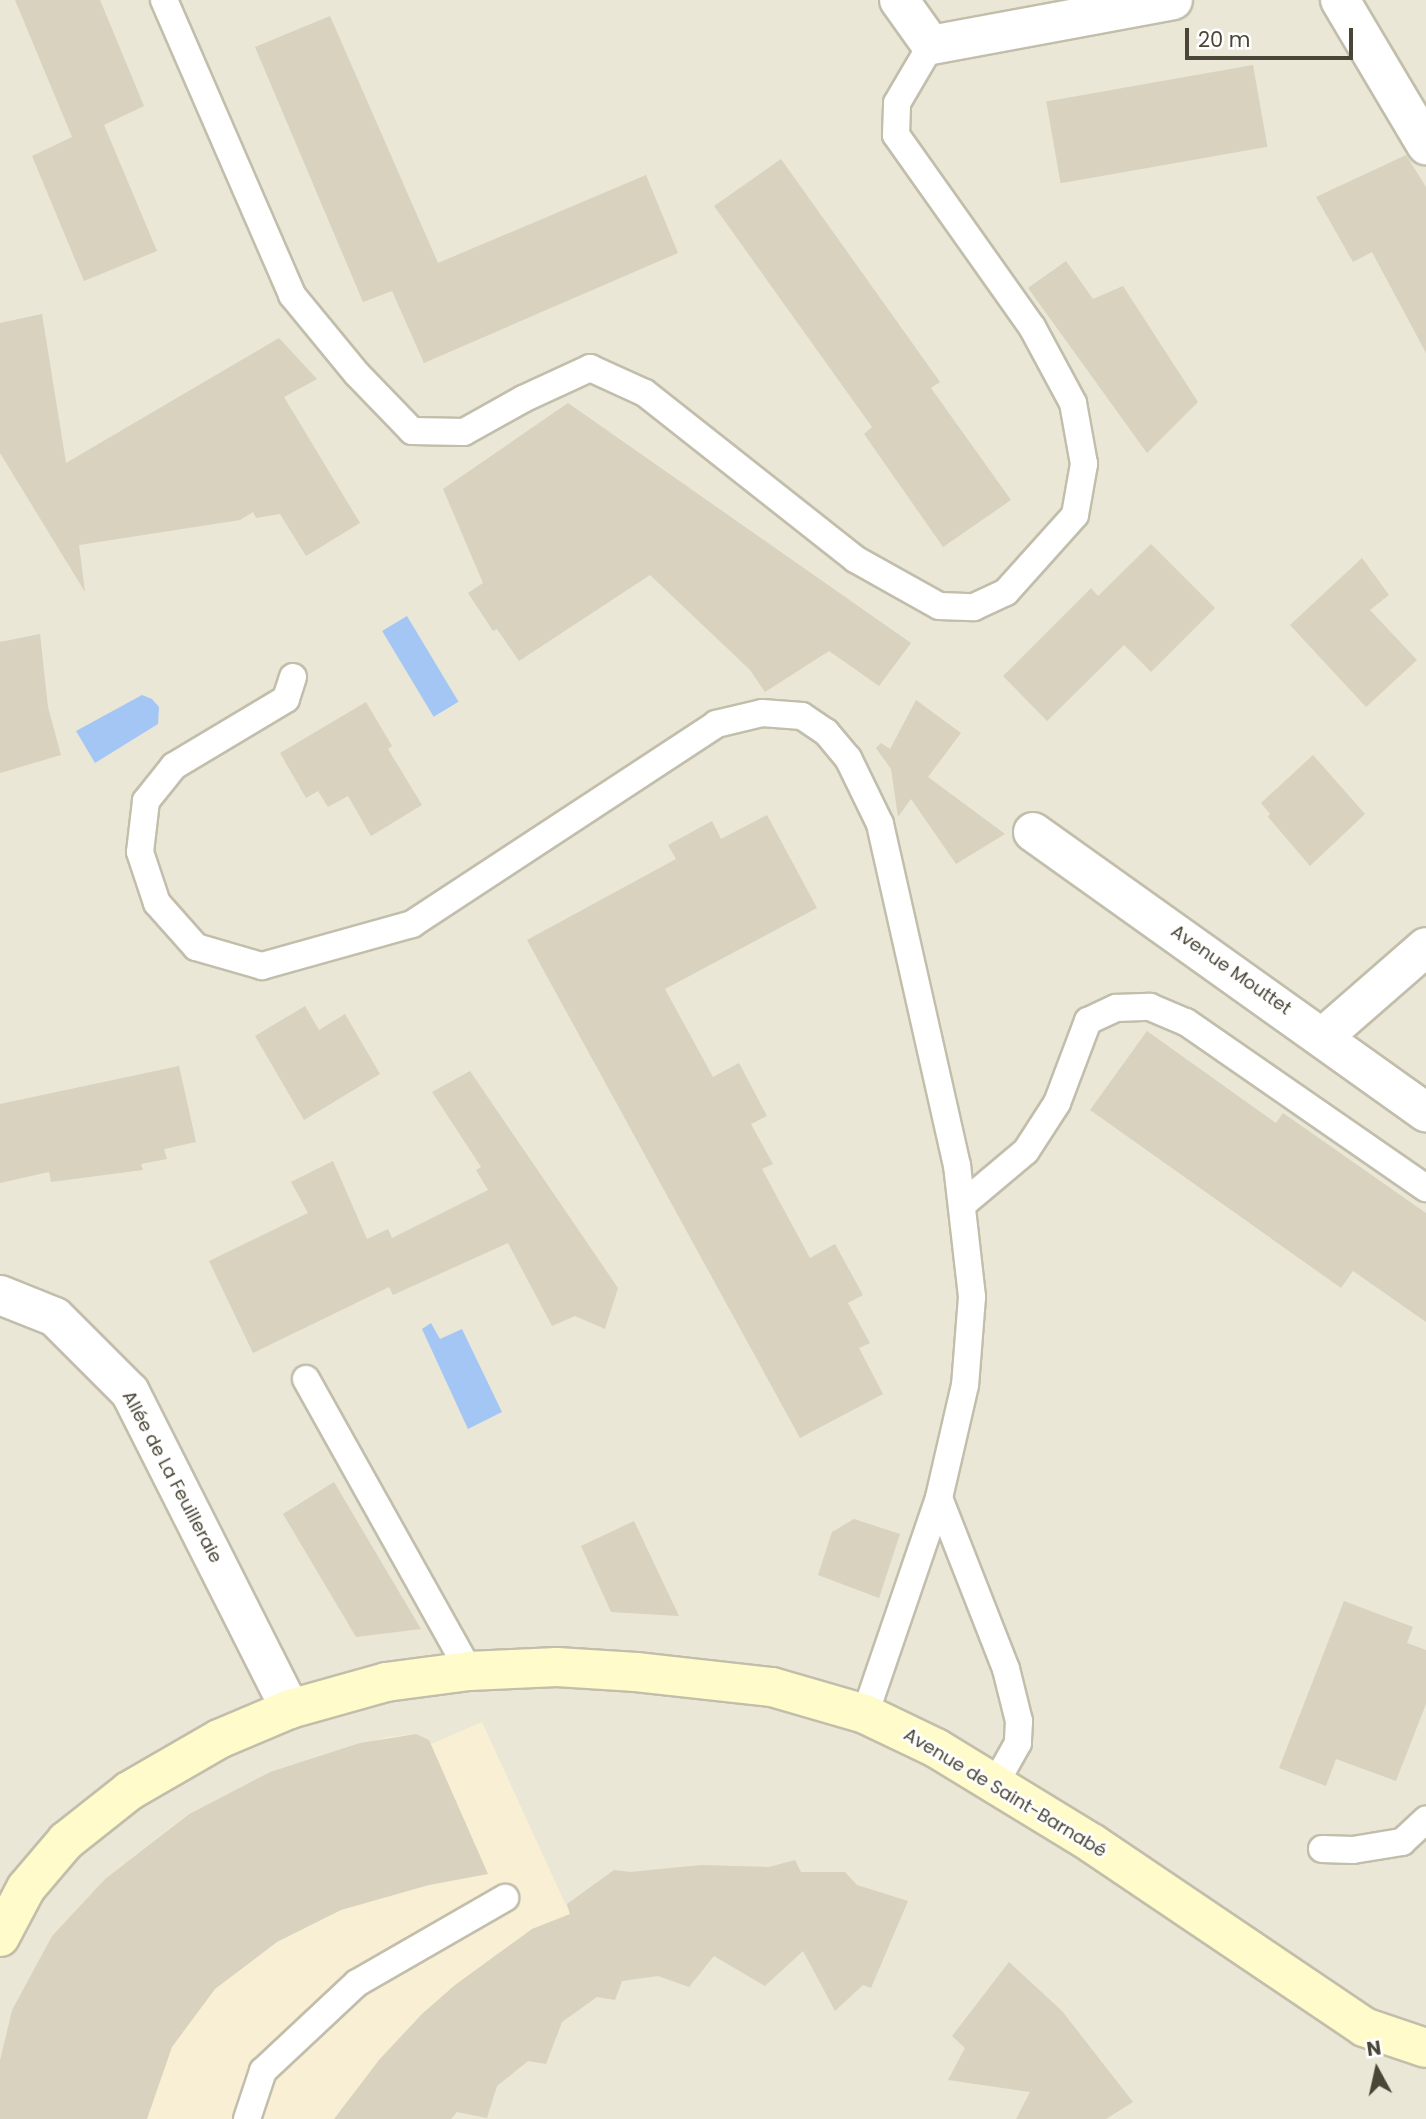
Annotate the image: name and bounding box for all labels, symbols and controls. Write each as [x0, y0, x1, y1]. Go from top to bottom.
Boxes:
scale bar [1188, 14, 1356, 58]
text: 20 m [1198, 25, 1251, 54]
street label: Avenue Mouttet [1167, 921, 1295, 1019]
street label: Allée de La Feuilleraie [117, 1387, 227, 1567]
street label: Avenue de Saint-Barnabé [900, 1724, 1110, 1862]
text: N [1365, 2034, 1383, 2063]
north arrow [1342, 2035, 1412, 2105]

